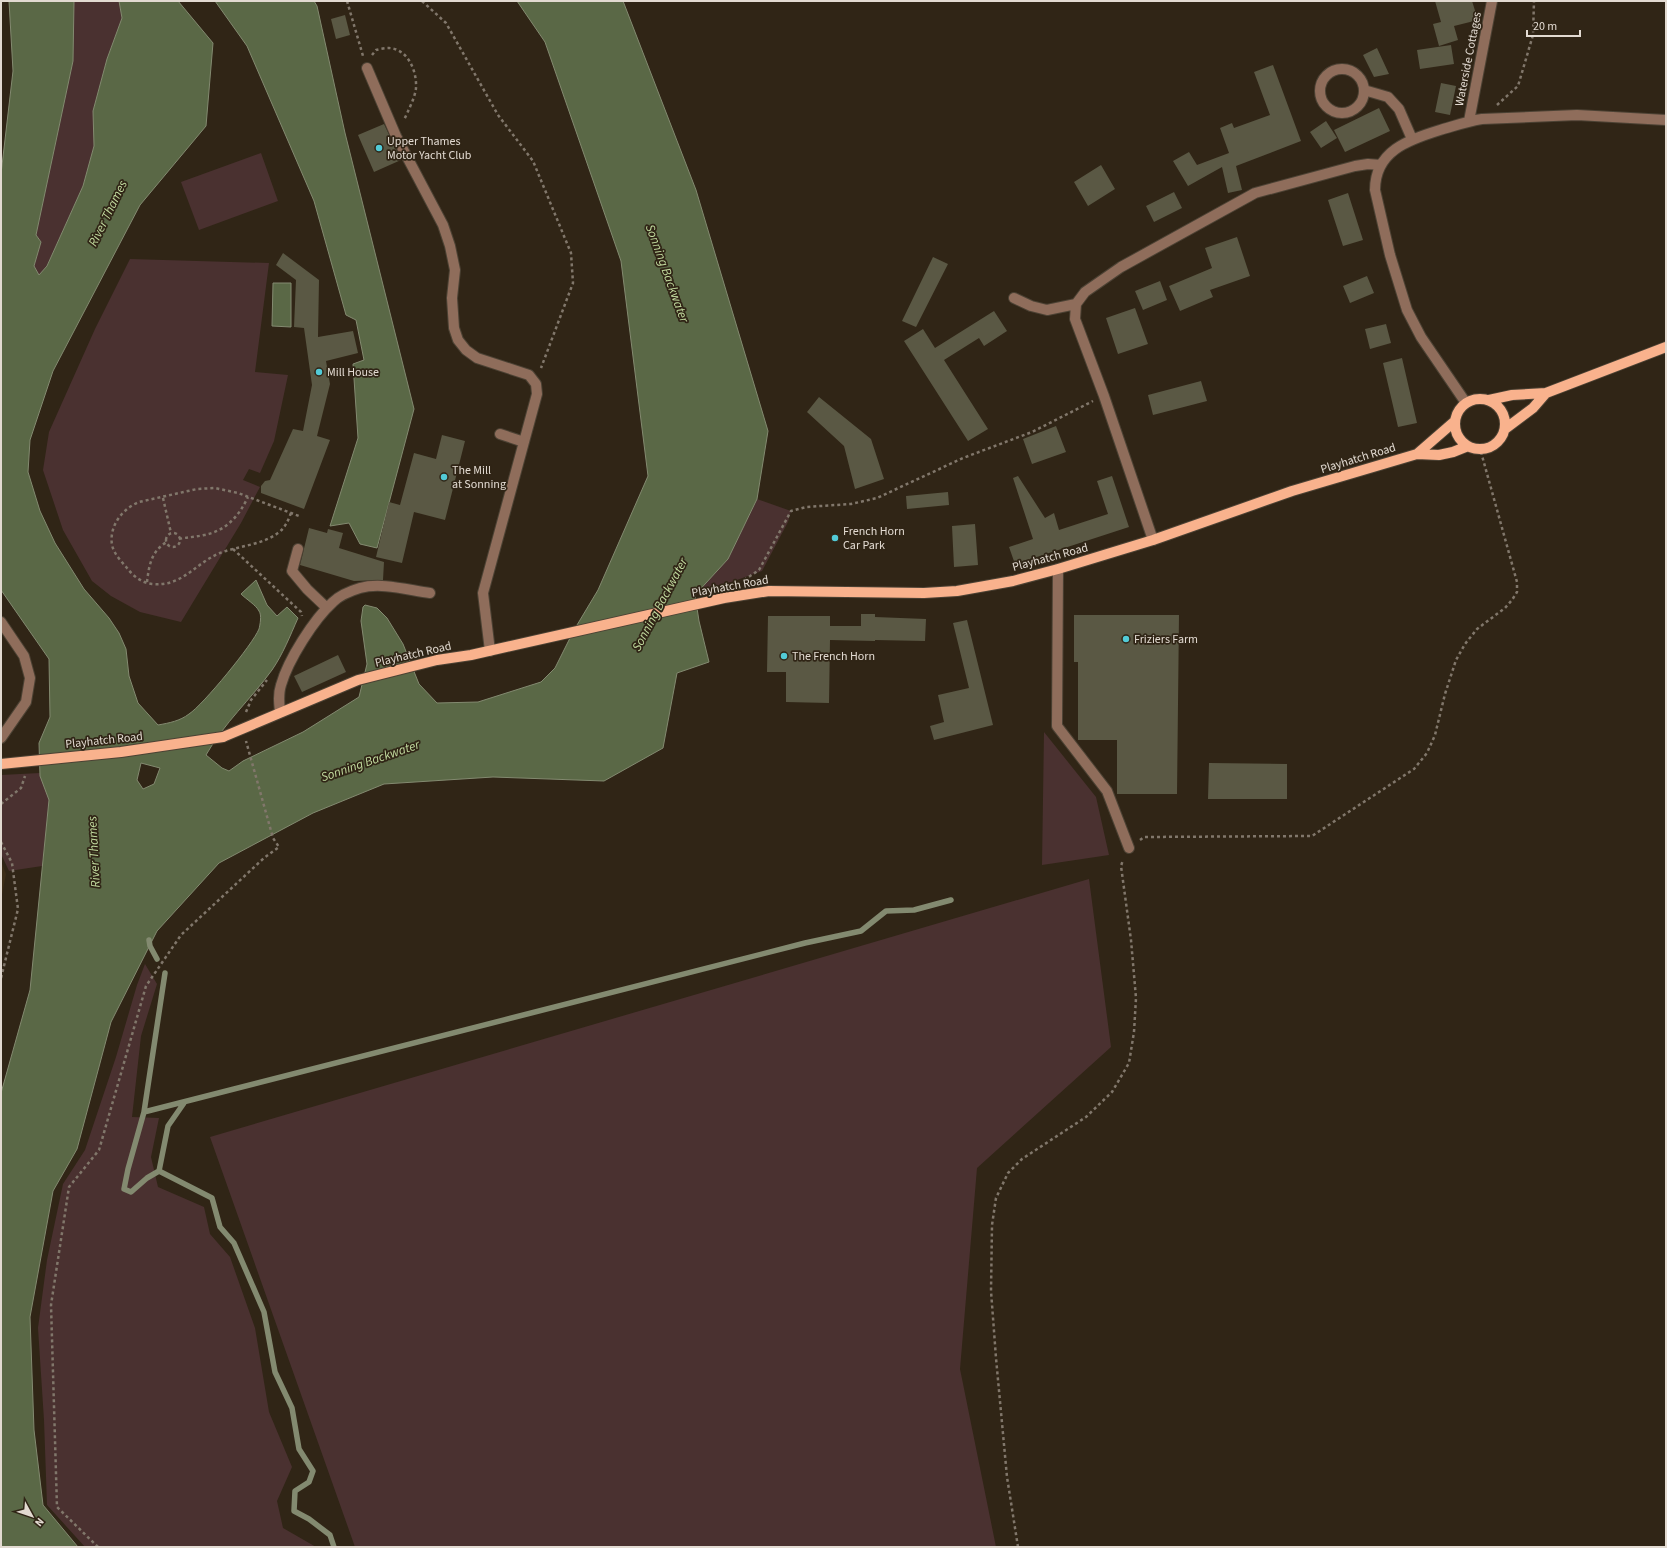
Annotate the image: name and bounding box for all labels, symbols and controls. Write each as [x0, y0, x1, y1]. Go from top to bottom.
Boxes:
street label: Waterside Cottages [1451, 10, 1486, 108]
scale bar [1527, 12, 1580, 38]
text: 20 m [1533, 18, 1557, 35]
place label: Upper Thames Motor Yacht Club [387, 133, 472, 164]
marker: Upper Thames Motor Yacht Club [374, 143, 384, 153]
water label: River Thames [84, 177, 132, 250]
water label: Sonning Backwater [641, 222, 693, 326]
place label: Mill House [327, 364, 379, 381]
marker: Mill House [314, 367, 324, 377]
street label: Playhatch Road [1318, 439, 1398, 478]
place label: The Mill at Sonning [452, 462, 506, 493]
marker: The Mill at Sonning [439, 472, 449, 482]
place label: French Horn Car Park [843, 523, 905, 554]
marker: French Horn Car Park [830, 533, 840, 543]
street label: Playhatch Road [1010, 539, 1090, 576]
water label: Sonning Backwater [628, 554, 692, 654]
street label: Playhatch Road [690, 571, 770, 602]
place label: Friziers Farm [1134, 631, 1198, 648]
marker: Friziers Farm [1121, 634, 1131, 644]
street label: Playhatch Road [373, 637, 453, 672]
place label: The French Horn [792, 648, 875, 665]
marker: The French Horn [779, 651, 789, 661]
street label: Playhatch Road [64, 728, 144, 753]
water label: Sonning Backwater [319, 735, 423, 786]
water label: River Thames [83, 816, 105, 888]
north arrow [12, 1496, 52, 1536]
text: N [31, 1514, 47, 1530]

